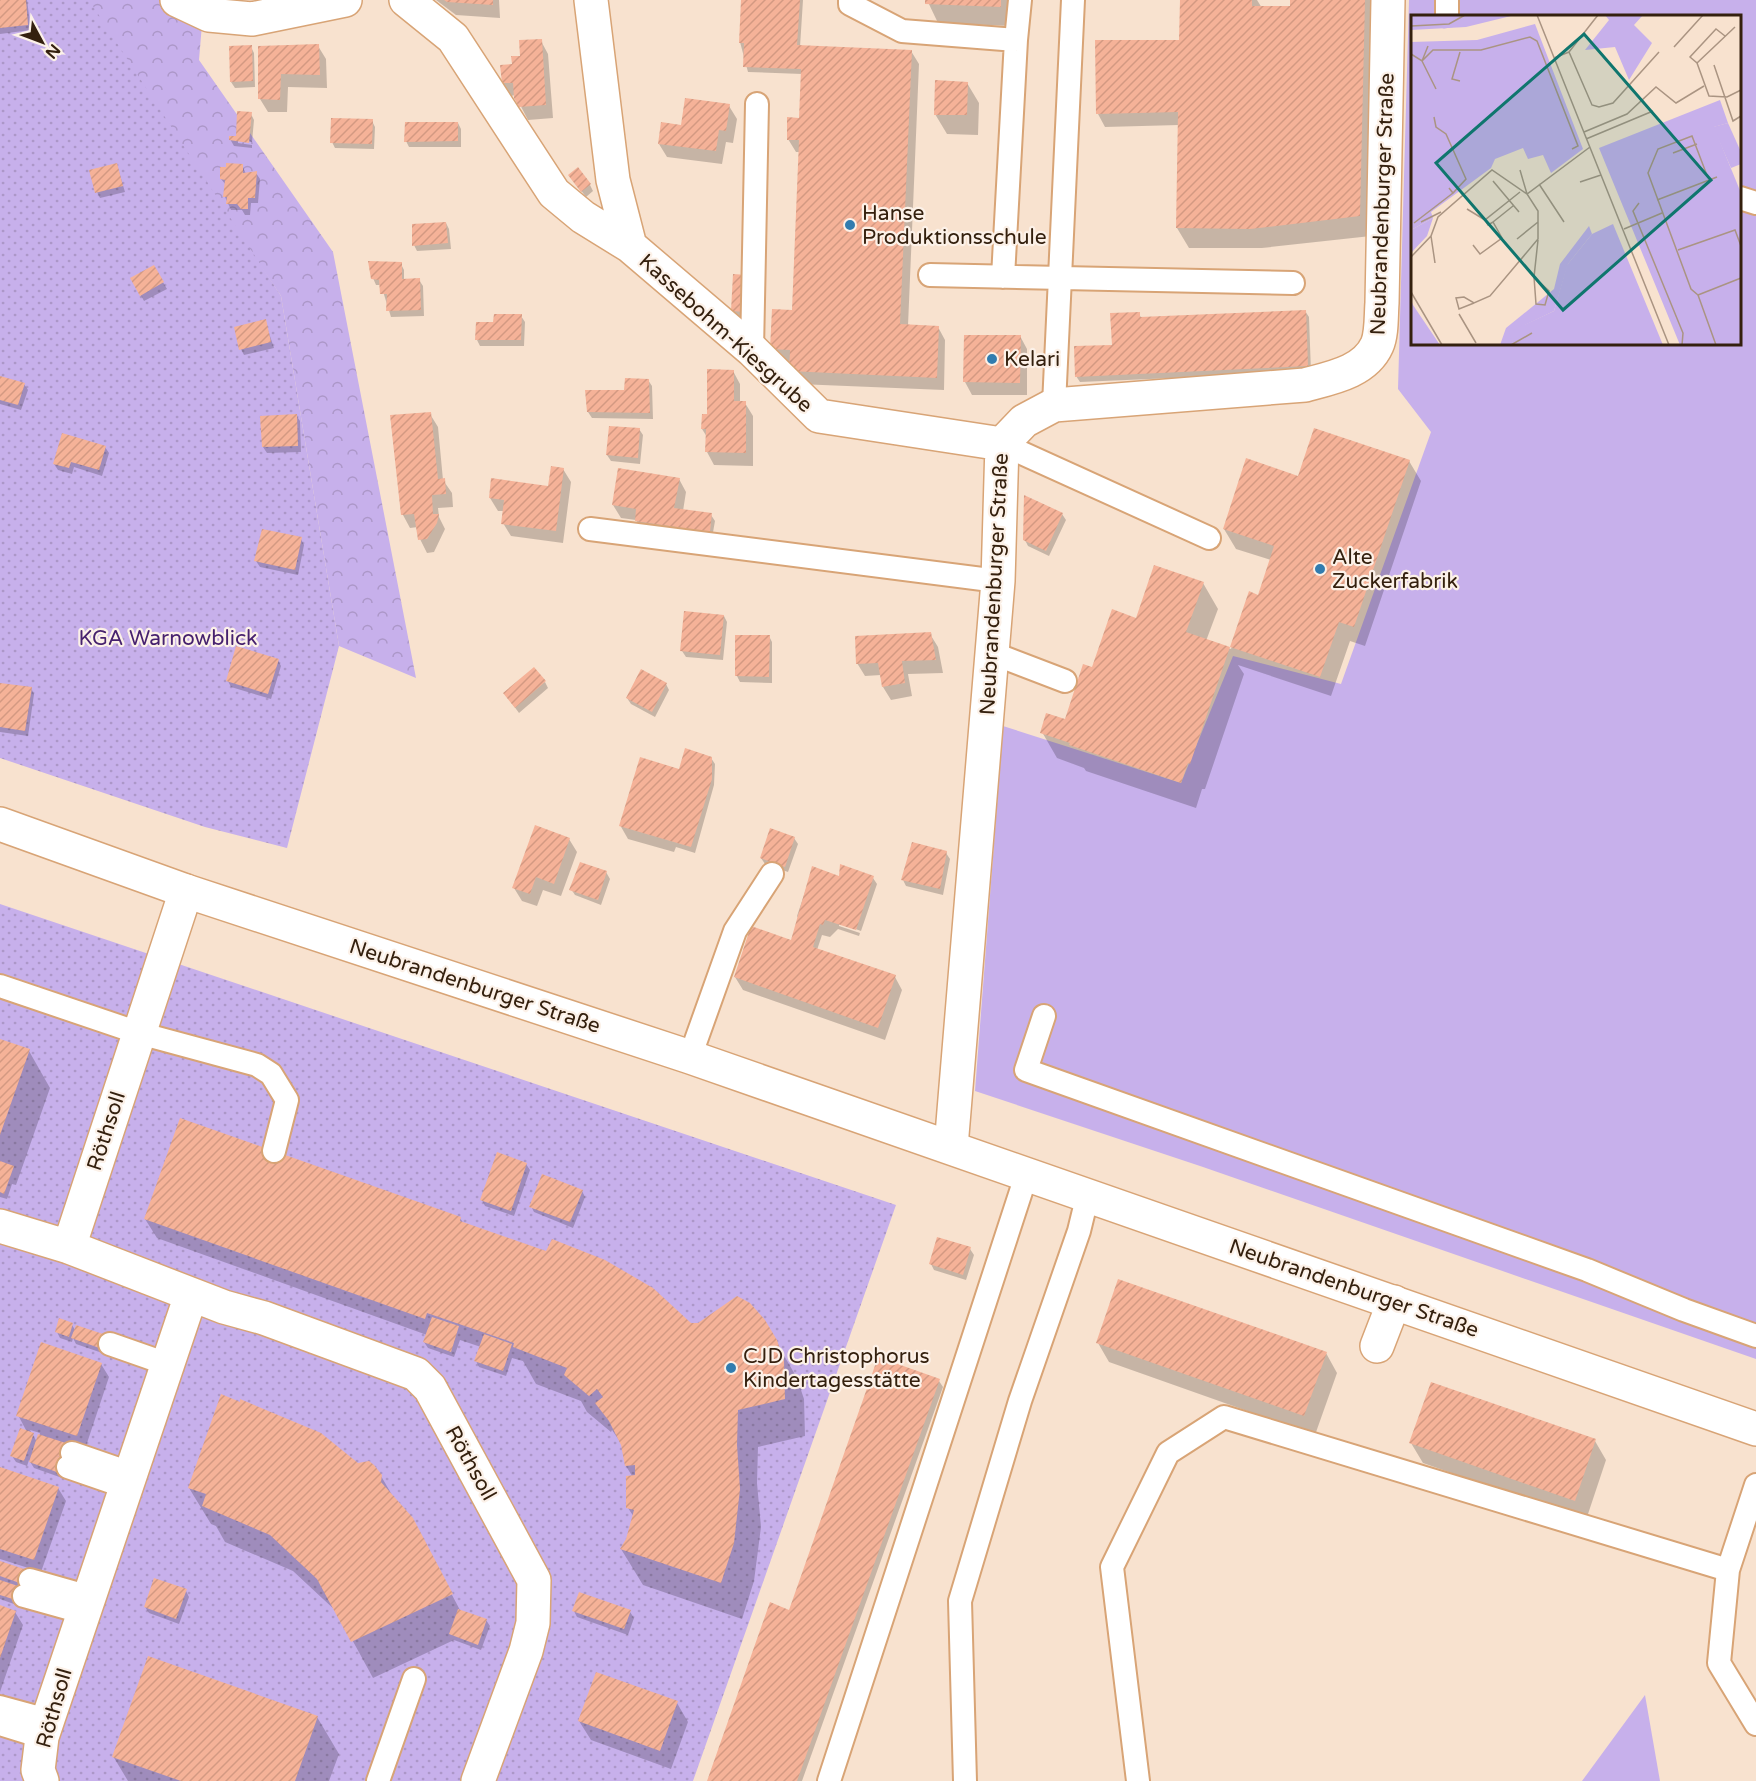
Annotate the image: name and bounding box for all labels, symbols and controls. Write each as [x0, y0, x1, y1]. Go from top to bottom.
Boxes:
north arrow [12, 12, 72, 72]
inset map [1411, 15, 1741, 345]
text: N [41, 40, 64, 63]
street label: Neubrandenburger Straße [1365, 72, 1400, 336]
place label: Hanse Produktionsschule [862, 201, 1047, 250]
marker: Hanse Produktionsschule [843, 218, 857, 232]
street label: Kassebohm-Kiesgrube [634, 249, 818, 418]
place label: Kelari [1004, 347, 1060, 372]
marker: Kelari [985, 352, 999, 366]
street label: Neubrandenburger Straße [975, 452, 1014, 716]
place label: Alte Zuckerfabrik [1332, 545, 1458, 594]
marker: Alte Zuckerfabrik [1313, 562, 1327, 576]
park label: KGA Warnowblick [78, 626, 258, 651]
street label: Neubrandenburger Straße [346, 934, 604, 1039]
street label: Röthsoll [82, 1088, 131, 1174]
street label: Neubrandenburger Straße [1226, 1234, 1482, 1343]
place label: CJD Christophorus Kindertagesstätte [743, 1344, 930, 1393]
marker: CJD Christophorus Kindertagesstätte [724, 1361, 738, 1375]
street label: Röthsoll [440, 1421, 501, 1505]
street label: Röthsoll [31, 1665, 78, 1751]

